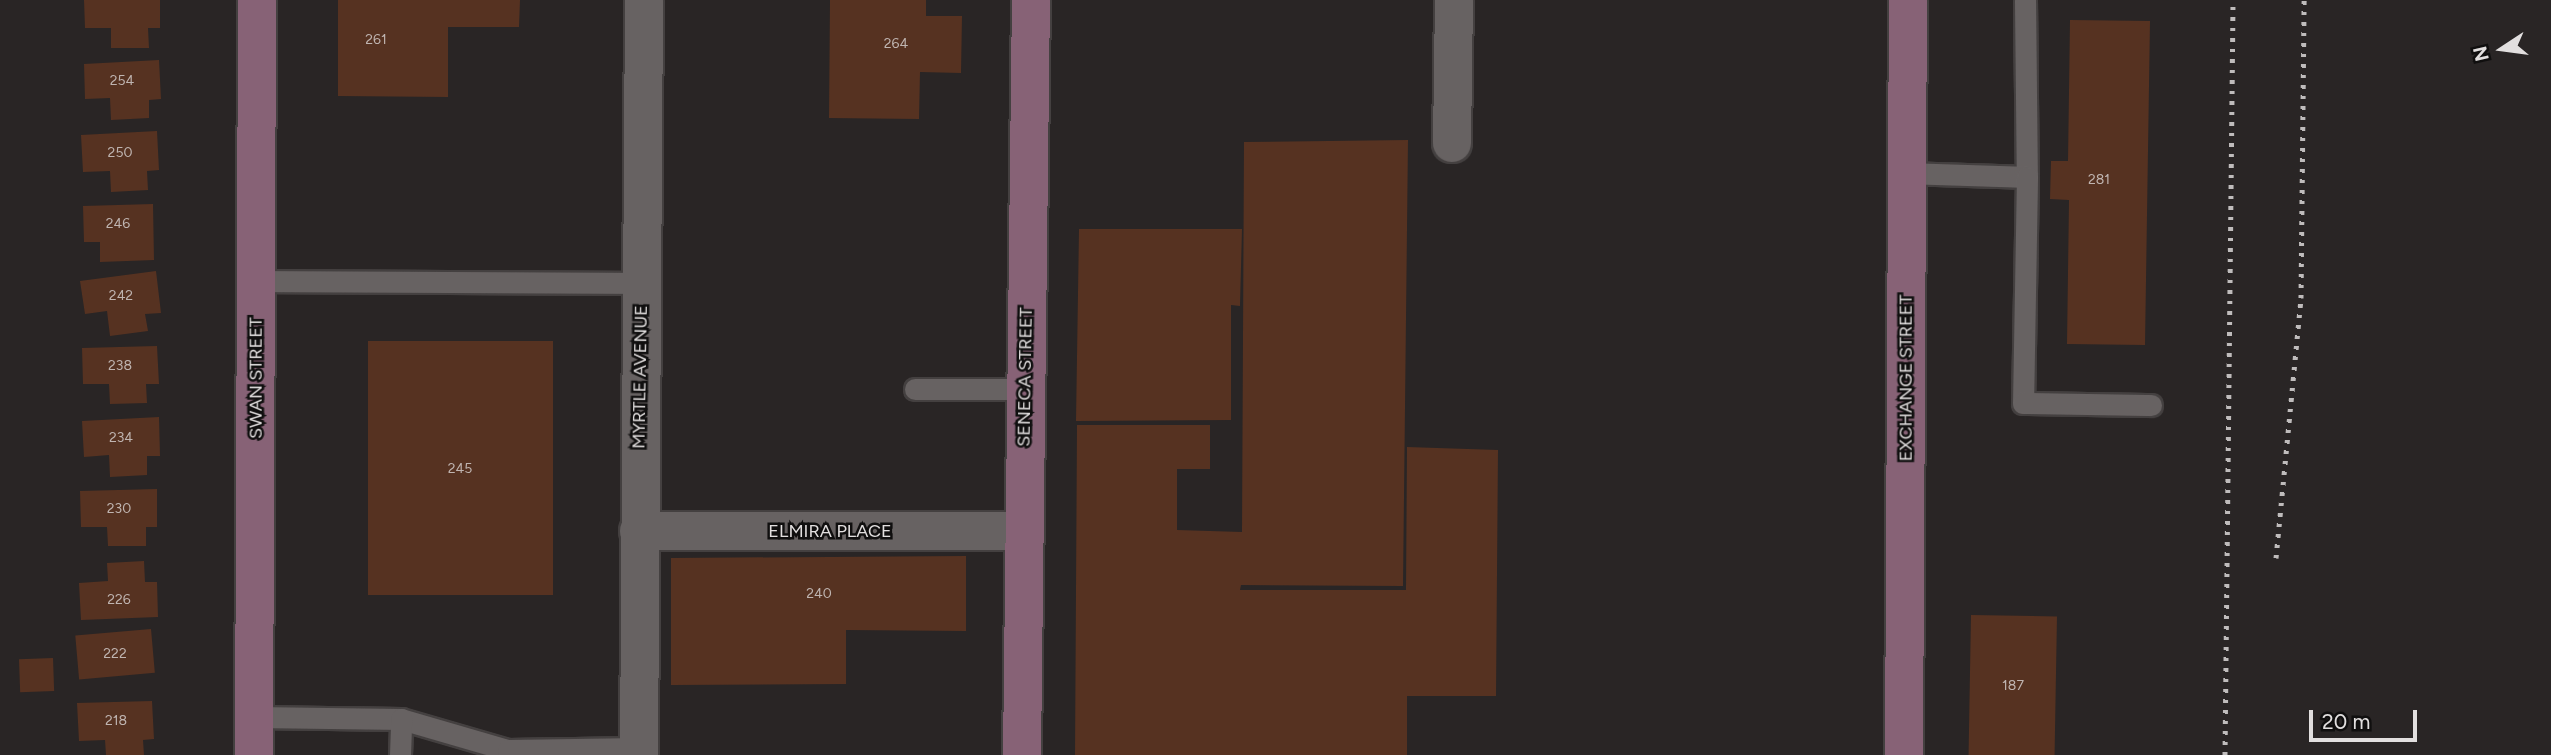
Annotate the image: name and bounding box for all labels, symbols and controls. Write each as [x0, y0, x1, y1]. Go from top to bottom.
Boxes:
north arrow [2467, 14, 2537, 84]
house number: 261 [365, 32, 387, 48]
house number: 264 [884, 36, 908, 52]
text: N [2468, 44, 2494, 64]
house number: 254 [110, 73, 134, 89]
house number: 250 [108, 145, 132, 161]
house number: 281 [2088, 172, 2110, 188]
house number: 246 [106, 216, 130, 232]
house number: 242 [109, 288, 133, 304]
street label: EXCHANGE STREET [1895, 295, 1917, 461]
street label: MYRTLE AVENUE [628, 305, 652, 449]
street label: SENECA STREET [1013, 307, 1037, 447]
street label: SWAN STREET [245, 317, 267, 439]
house number: 238 [108, 358, 132, 374]
house number: 234 [109, 430, 133, 446]
house number: 245 [448, 461, 472, 477]
house number: 230 [107, 501, 131, 517]
street label: ELMIRA PLACE [768, 520, 892, 542]
house number: 240 [806, 586, 832, 602]
house number: 226 [107, 592, 131, 608]
house number: 222 [103, 646, 127, 662]
house number: 187 [2002, 678, 2024, 694]
scale bar [2313, 696, 2422, 740]
text: 20 m [2322, 709, 2370, 734]
house number: 218 [105, 713, 127, 729]

